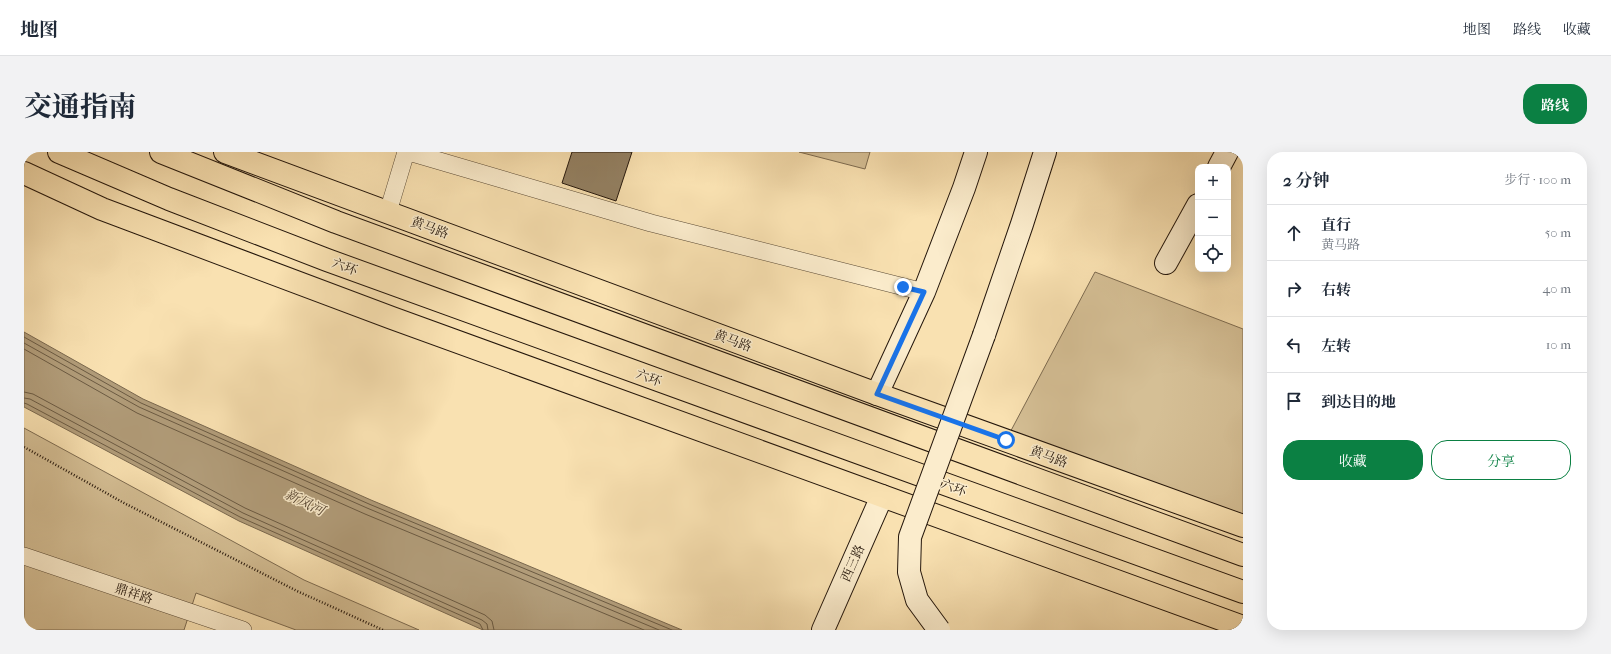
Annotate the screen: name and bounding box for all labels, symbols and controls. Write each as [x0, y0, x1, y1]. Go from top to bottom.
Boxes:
text: 地图 [20, 19, 58, 41]
text: 地图 [1463, 21, 1491, 38]
text: 路线 [1513, 21, 1541, 38]
text: 收藏 [1563, 21, 1591, 38]
button: 路线 [1523, 84, 1587, 124]
text: 交通指南 [24, 90, 136, 123]
map controls [1195, 164, 1231, 272]
button: + [1195, 164, 1231, 200]
text: 2 分钟 [1283, 170, 1329, 190]
text: 步行 · 100 m [1504, 172, 1571, 187]
button: − [1195, 200, 1231, 236]
street label: 黄马路 [409, 214, 451, 241]
text: 直行 [1321, 216, 1351, 234]
icon: ahead [1283, 222, 1305, 244]
text: 50 m [1545, 225, 1571, 240]
button: locate [1195, 236, 1231, 272]
text: 黄马路 [1321, 237, 1360, 252]
street label: 六环 [330, 255, 360, 278]
route end [894, 278, 912, 296]
icon: right [1283, 278, 1305, 300]
text: 右转 [1321, 281, 1351, 299]
text: 40 m [1543, 281, 1571, 296]
street label: 黄马路 [712, 327, 754, 354]
icon: left [1283, 334, 1305, 356]
text: 左转 [1321, 337, 1351, 355]
text: 10 m [1546, 337, 1571, 352]
street label: 六环 [634, 366, 664, 389]
icon: arrive [1283, 390, 1305, 412]
text: 到达目的地 [1321, 393, 1396, 411]
route start [997, 431, 1015, 449]
button: 收藏 [1283, 440, 1423, 480]
button: 分享 [1431, 440, 1571, 480]
street label: 黄马路 [1028, 443, 1070, 470]
street label: 六环 [939, 476, 969, 499]
water label: 新凤河 [282, 486, 330, 521]
street label: 西三路 [838, 542, 867, 584]
street label: 鼎祥路 [113, 580, 155, 607]

